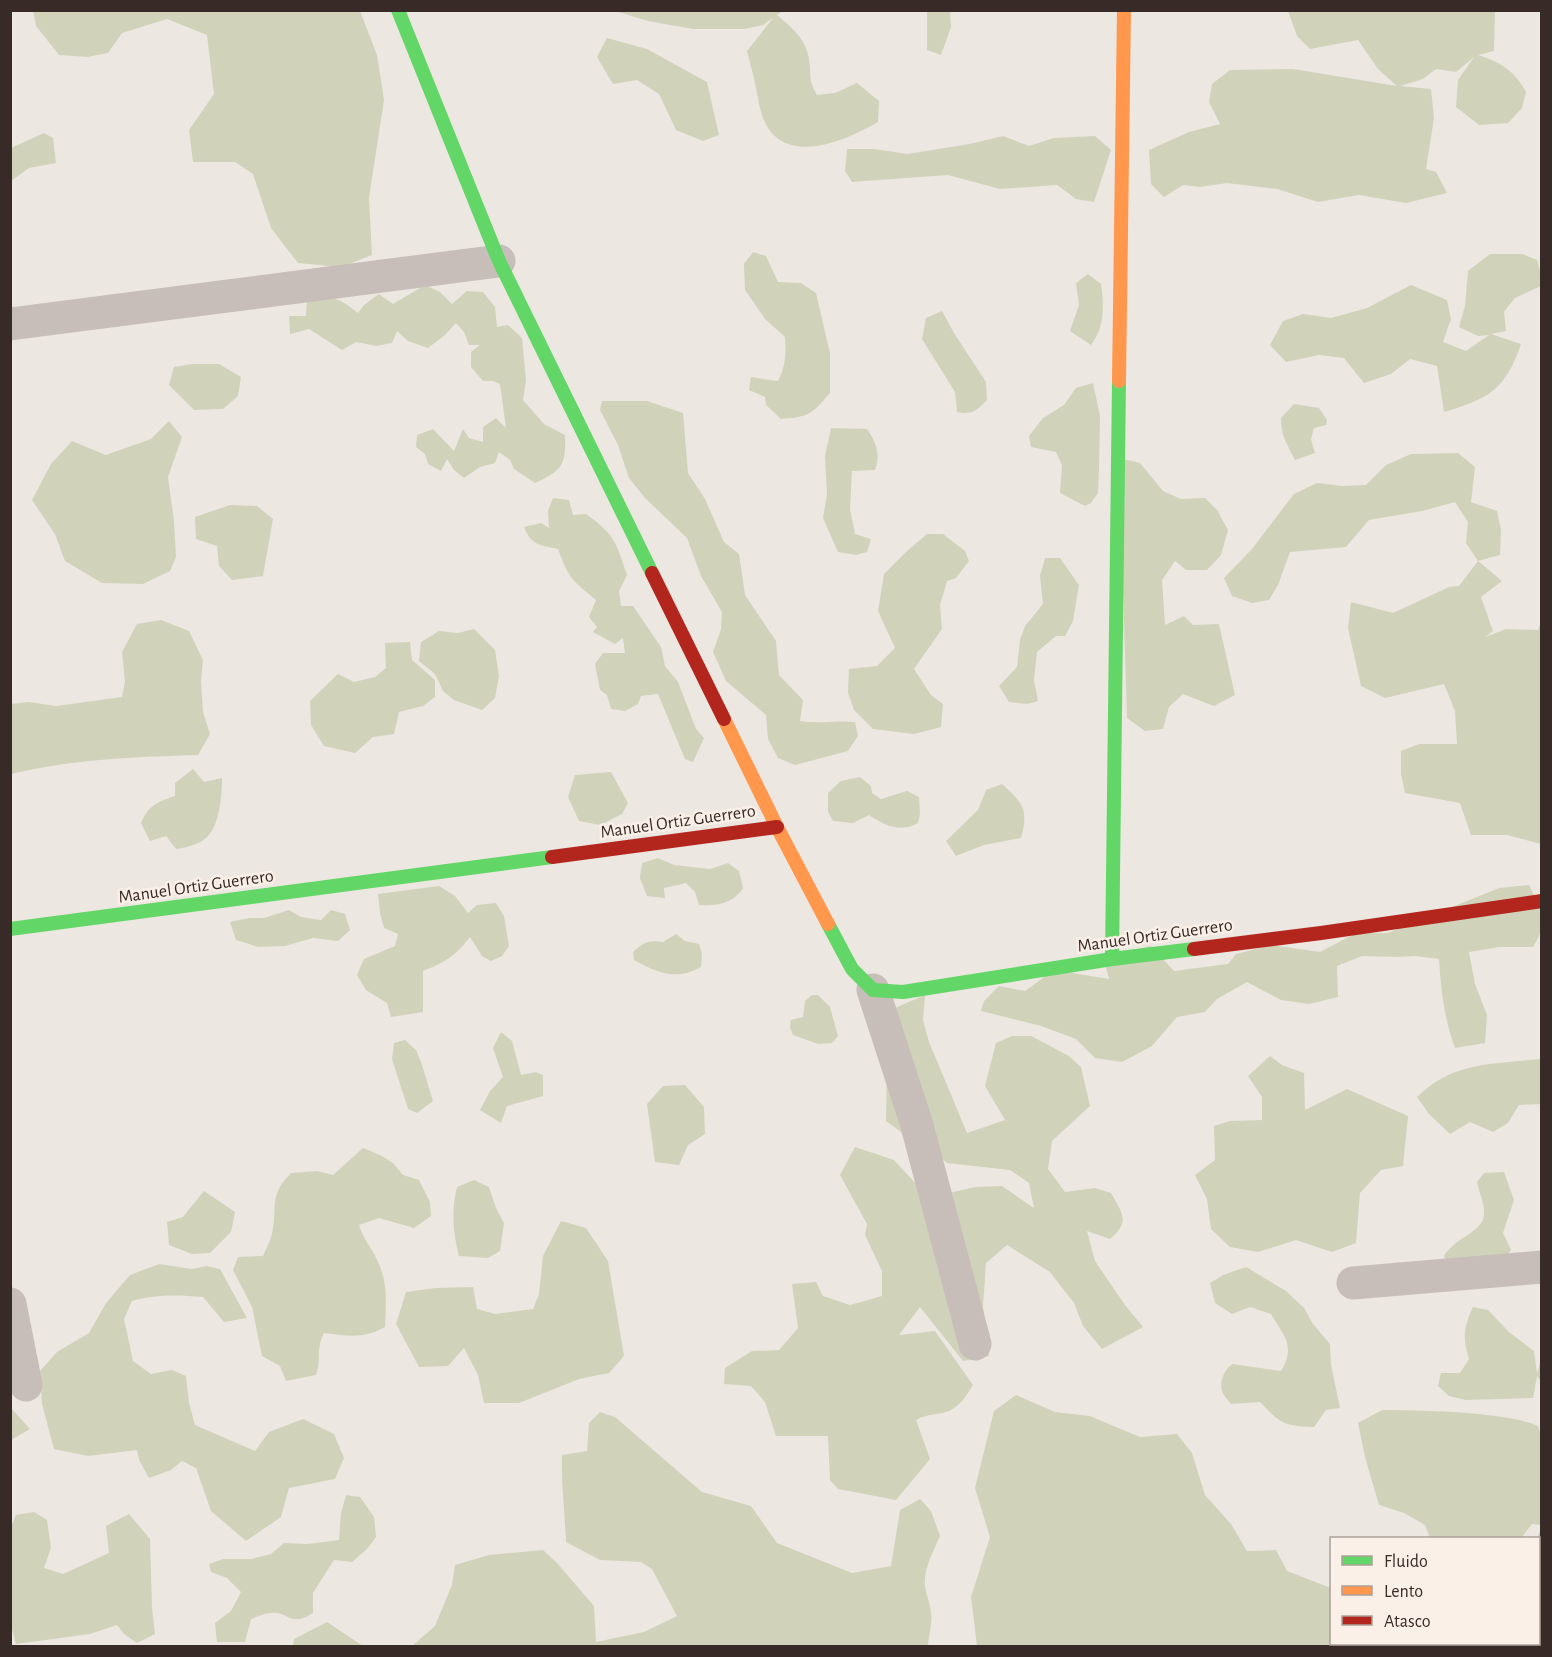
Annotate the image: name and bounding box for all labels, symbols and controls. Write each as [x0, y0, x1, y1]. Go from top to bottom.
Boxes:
street label: Manuel Ortiz Guerrero [599, 802, 757, 842]
street label: Manuel Ortiz Guerrero [117, 867, 275, 907]
street label: Manuel Ortiz Guerrero [1076, 916, 1234, 956]
legend [1330, 1537, 1540, 1645]
text: Fluido [1384, 1553, 1428, 1571]
text: Lento [1384, 1583, 1423, 1601]
text: Atasco [1384, 1613, 1431, 1631]

